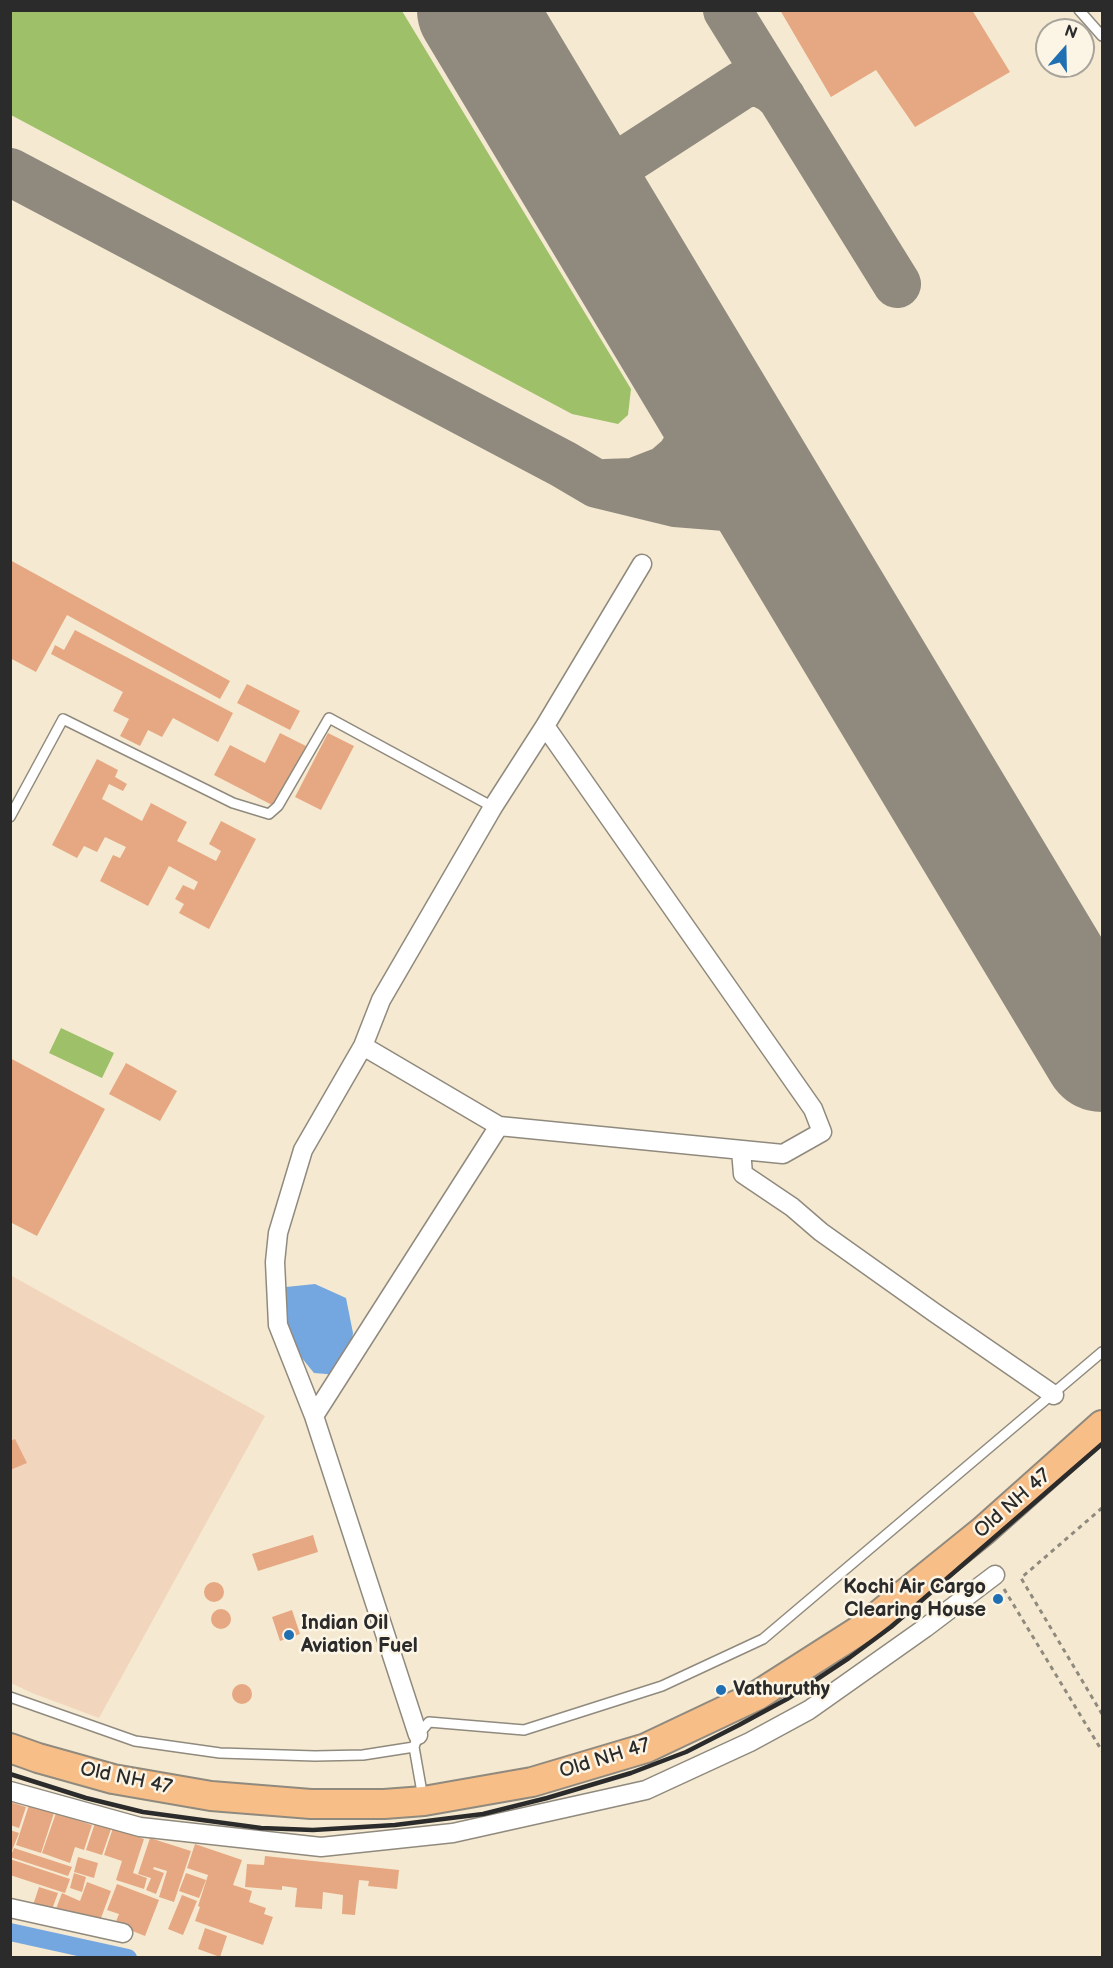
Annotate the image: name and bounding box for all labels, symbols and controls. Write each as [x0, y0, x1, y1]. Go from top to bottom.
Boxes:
north arrow [1035, 18, 1095, 78]
text: N [1062, 22, 1080, 43]
street label: Old NH 47 [970, 1464, 1056, 1544]
place label: Kochi Air Cargo Clearing House [843, 1576, 986, 1623]
marker: Kochi Air Cargo Clearing House [991, 1592, 1005, 1606]
place label: Indian Oil Aviation Fuel [301, 1612, 418, 1659]
marker: Indian Oil Aviation Fuel [282, 1628, 296, 1642]
place label: Vathuruthy [733, 1678, 830, 1702]
marker: Vathuruthy [714, 1683, 728, 1697]
street label: Old NH 47 [557, 1734, 653, 1784]
street label: Old NH 47 [78, 1758, 174, 1800]

